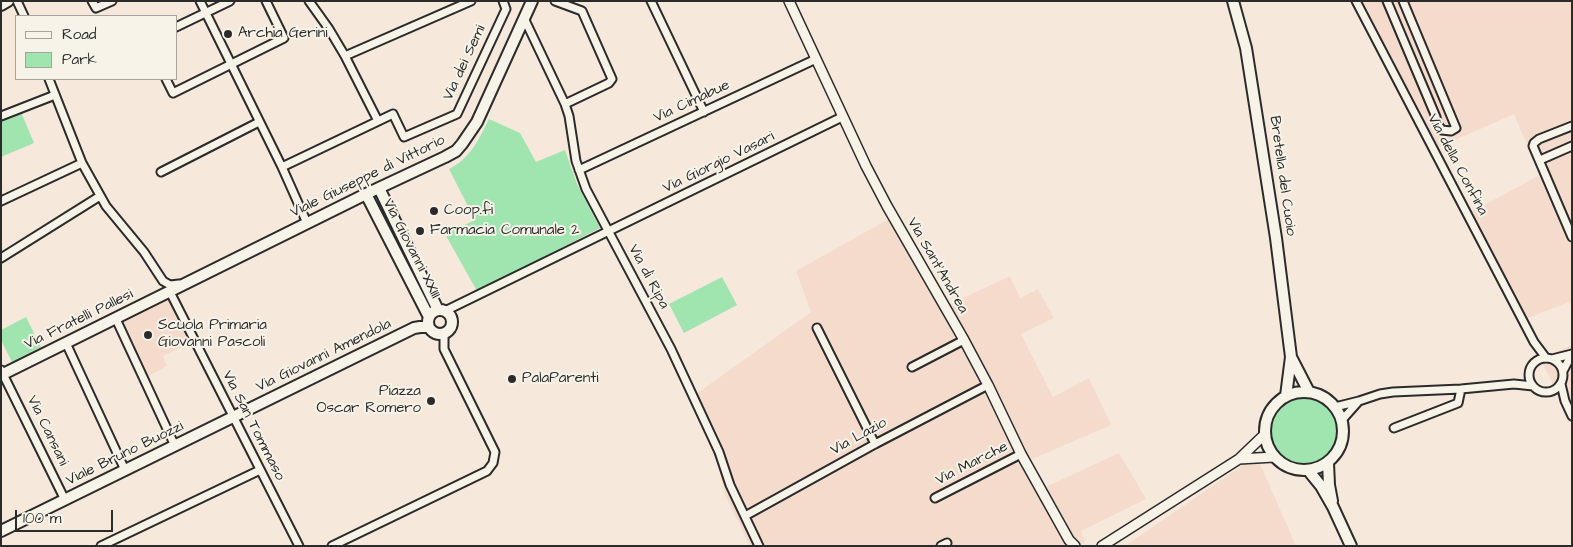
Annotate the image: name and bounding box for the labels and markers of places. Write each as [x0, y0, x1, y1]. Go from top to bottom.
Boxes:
place label: Archia Gerini [238, 25, 328, 43]
marker: Archia Gerini [222, 28, 234, 40]
place label: Coop.fi [444, 202, 493, 220]
marker: Coop.fi [428, 205, 440, 217]
place label: Farmacia Comunale 2 [430, 222, 580, 240]
marker: Farmacia Comunale 2 [414, 225, 426, 237]
place label: Scuola Primaria Giovanni Pascoli [158, 317, 267, 352]
marker: Scuola Primaria Giovanni Pascoli [142, 329, 154, 341]
place label: PalaParenti [522, 370, 599, 388]
marker: PalaParenti [506, 373, 518, 385]
place label: Piazza Oscar Romero [316, 383, 421, 418]
marker: Piazza Oscar Romero [425, 395, 437, 407]

